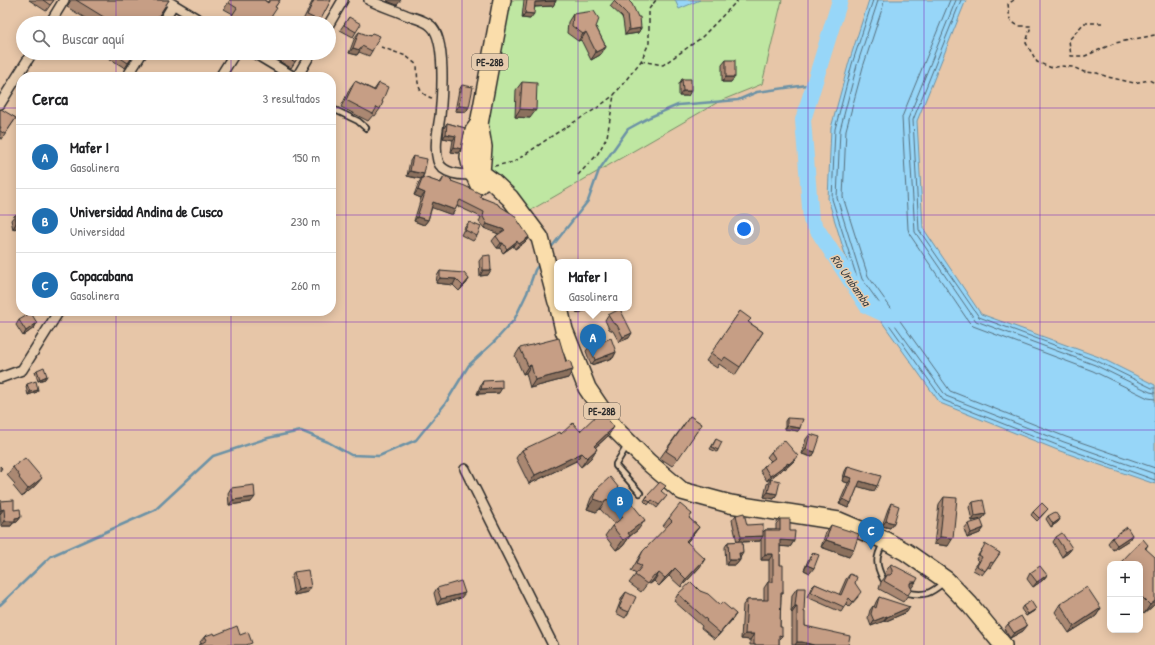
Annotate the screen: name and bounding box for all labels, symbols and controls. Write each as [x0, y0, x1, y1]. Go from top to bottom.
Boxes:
search box [16, 16, 336, 60]
icon: search [30, 27, 52, 49]
text: Buscar aquí [62, 28, 125, 49]
road number: PE-28B [472, 54, 508, 70]
text: Cerca [32, 87, 68, 110]
text: 3 resultados [262, 89, 320, 107]
text: Mafer I [70, 137, 109, 158]
text: A [42, 148, 48, 166]
text: 150 m [292, 148, 320, 166]
text: Gasolinera [70, 158, 119, 176]
text: Universidad Andina de Cusco [70, 201, 223, 222]
text: B [42, 212, 48, 230]
text: 230 m [290, 212, 320, 230]
your location [734, 219, 754, 239]
text: Universidad [70, 222, 124, 240]
water label: Río Urubamba [827, 251, 876, 310]
popup [554, 259, 632, 311]
text: Copacabana [70, 265, 133, 286]
text: Mafer I [568, 266, 607, 287]
text: C [41, 276, 49, 294]
text: 260 m [291, 276, 320, 294]
text: Gasolinera [70, 286, 119, 304]
text: Gasolinera [568, 287, 618, 305]
pin: A [580, 324, 606, 357]
road number: PE-28B [584, 403, 620, 419]
pin: B [607, 487, 633, 520]
pin: C [858, 517, 884, 550]
map controls [1107, 561, 1143, 633]
button: + [1107, 561, 1143, 597]
button: − [1107, 597, 1143, 633]

